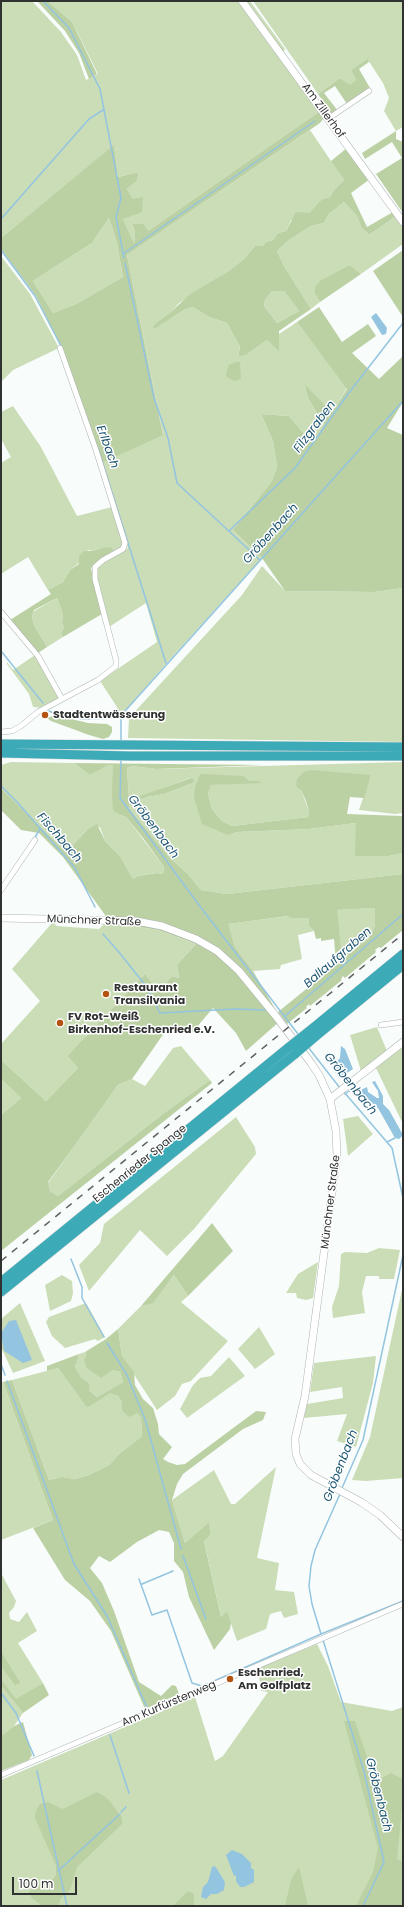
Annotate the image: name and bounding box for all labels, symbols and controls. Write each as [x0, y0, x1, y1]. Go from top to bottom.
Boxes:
street label: Am Zillerhof [299, 81, 347, 141]
water label: Filzgraben [291, 398, 339, 456]
water label: Erlbach [93, 424, 121, 470]
water label: Gröbenbach [240, 501, 302, 567]
place label: Stadtentwässerung [53, 708, 165, 722]
marker: Stadtentwässerung [40, 710, 50, 720]
water label: Gröbenbach [124, 792, 182, 862]
water label: Fischbach [33, 810, 85, 866]
street label: Münchner Straße [47, 913, 141, 929]
water label: Ballaufgraben [301, 925, 375, 991]
place label: Restaurant Transilvania [114, 981, 185, 1007]
marker: Restaurant Transilvania [101, 989, 111, 999]
place label: FV Rot-Weiß Birkenhof-Eschenried e.V. [68, 1010, 215, 1036]
marker: FV Rot-Weiß Birkenhof-Eschenried e.V. [55, 1018, 65, 1028]
water label: Gröbenbach [321, 1050, 379, 1118]
street label: Eschenrieder Spange [91, 1122, 189, 1206]
street label: Münchner Straße [319, 1154, 343, 1250]
water label: Gröbenbach [321, 1428, 361, 1504]
place label: Eschenried, Am Golfplatz [238, 1666, 311, 1692]
marker: Eschenried, Am Golfplatz [225, 1674, 235, 1684]
street label: Am Kurfürstenweg [120, 1678, 218, 1730]
water label: Gröbenbach [362, 1756, 394, 1834]
scale bar [14, 1869, 79, 1895]
text: 100 m [19, 1875, 53, 1892]

